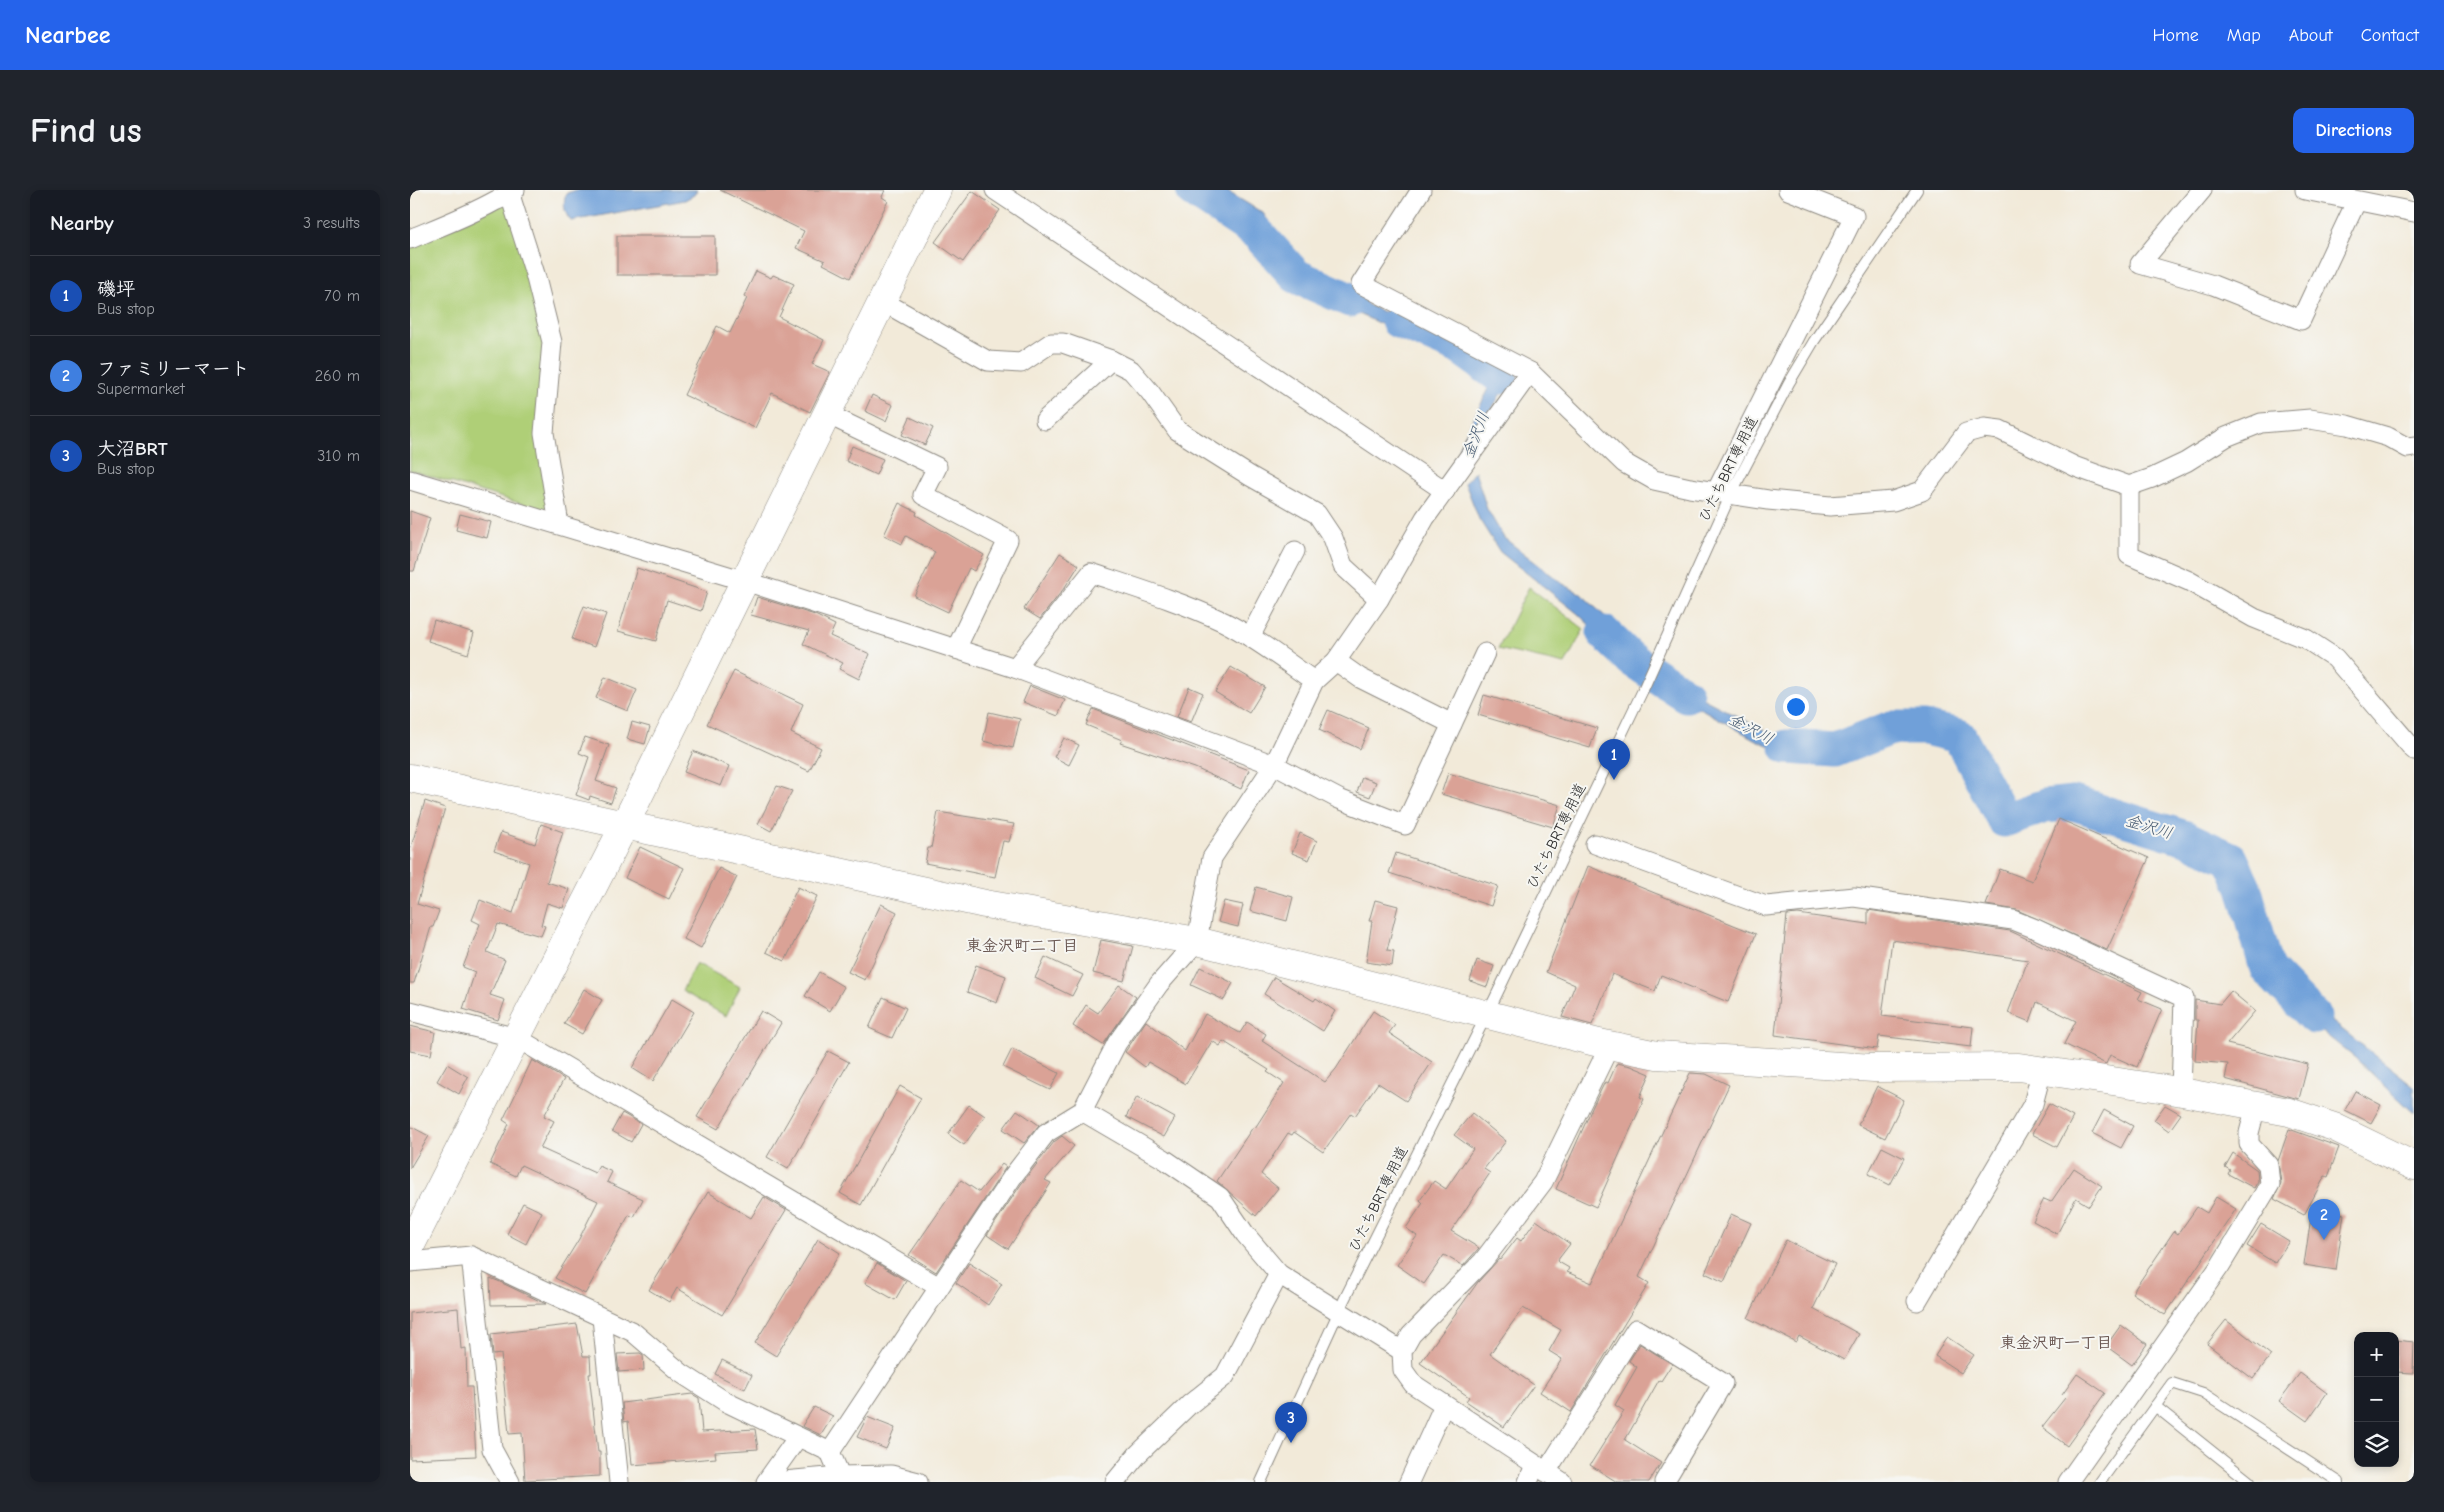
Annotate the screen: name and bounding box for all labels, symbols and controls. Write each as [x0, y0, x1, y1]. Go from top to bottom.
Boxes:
text: Nearbee [25, 21, 110, 49]
text: Home [2152, 25, 2199, 46]
text: Map [2227, 25, 2261, 46]
text: About [2289, 25, 2333, 46]
text: Contact [2361, 25, 2419, 46]
button: Directions [2293, 108, 2414, 153]
text: Find us [30, 110, 142, 151]
text: Nearby [50, 211, 114, 235]
text: 3 results [303, 214, 360, 232]
text: 磯坪 [97, 278, 135, 300]
text: 1 [63, 287, 69, 305]
text: 70 m [324, 287, 360, 305]
text: Bus stop [97, 300, 155, 318]
text: ファミリーマート [97, 358, 250, 380]
text: 2 [62, 367, 70, 385]
text: 260 m [315, 367, 360, 385]
text: Supermarket [97, 380, 185, 398]
water label: 金沢川 [1459, 409, 1493, 461]
street label: ひたちBRT専用道 [1695, 413, 1761, 525]
text: 大沼BRT [97, 438, 168, 460]
text: 3 [62, 447, 70, 465]
text: 310 m [317, 447, 360, 465]
text: Bus stop [97, 460, 155, 478]
your location [1783, 694, 1809, 720]
water label: 金沢川 [1726, 710, 1776, 748]
pin: 1 [1598, 739, 1630, 780]
street label: ひたちBRT専用道 [1523, 780, 1589, 892]
water label: 金沢川 [2123, 811, 2175, 843]
district label: 東金沢町二丁目 [966, 937, 1078, 955]
street label: ひたちBRT専用道 [1345, 1143, 1411, 1255]
pin: 2 [2308, 1199, 2340, 1240]
map controls [2354, 1332, 2399, 1467]
button: + [2354, 1332, 2399, 1377]
district label: 東金沢町一丁目 [2000, 1334, 2112, 1352]
button: − [2354, 1377, 2399, 1422]
pin: 3 [1275, 1402, 1307, 1443]
button: layers [2354, 1422, 2399, 1467]

